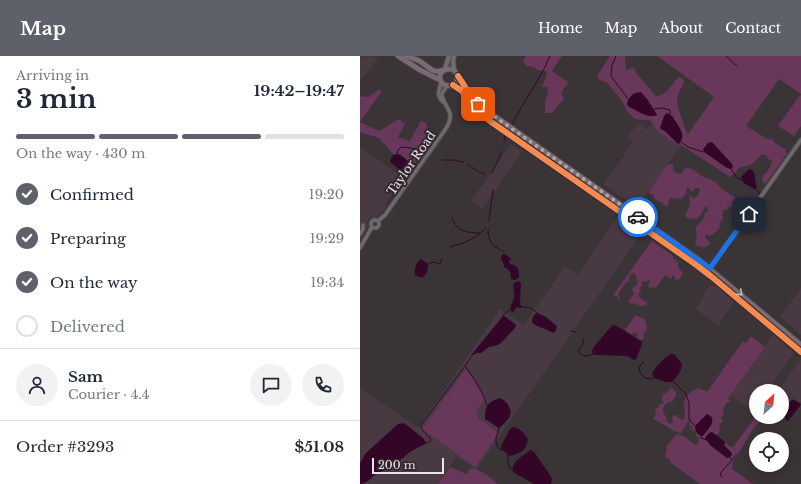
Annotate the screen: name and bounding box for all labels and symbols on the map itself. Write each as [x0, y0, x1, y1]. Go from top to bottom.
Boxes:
pin [461, 87, 495, 121]
street label: Taylor Road [383, 128, 439, 198]
courier [618, 197, 658, 237]
pin [732, 197, 766, 231]
one-way arrow [735, 289, 742, 296]
north arrow [749, 384, 789, 424]
scale bar [372, 456, 444, 475]

